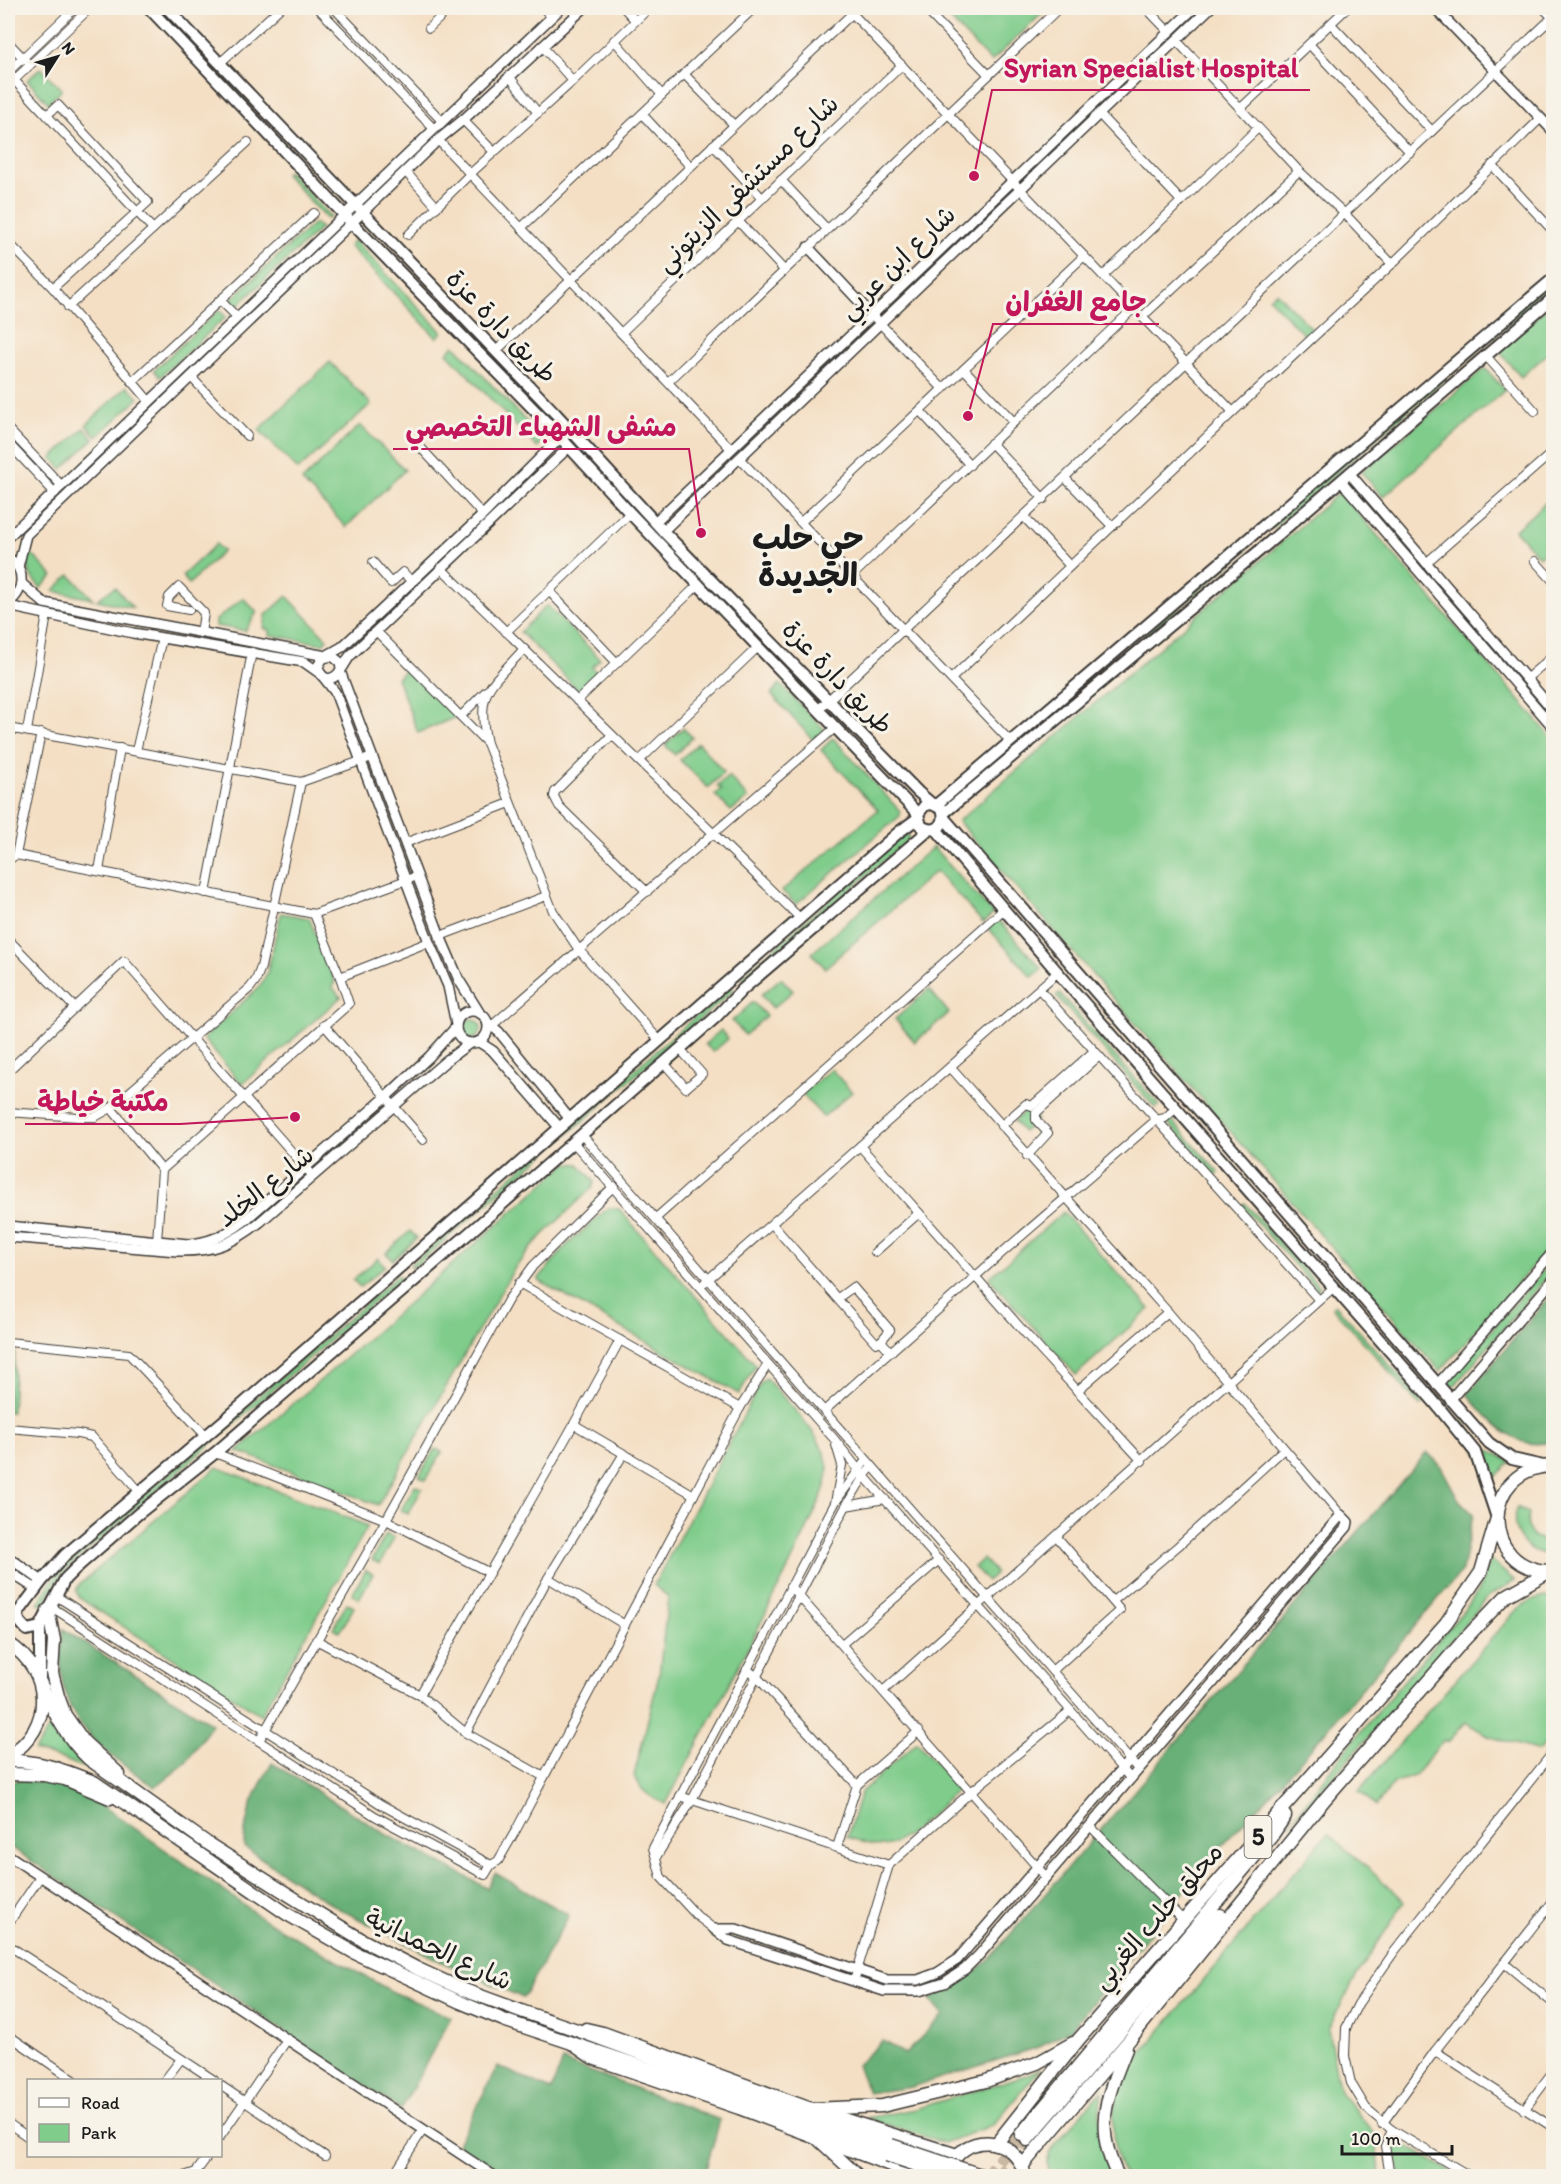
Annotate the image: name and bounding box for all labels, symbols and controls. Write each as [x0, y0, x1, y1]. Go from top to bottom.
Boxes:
north arrow [27, 27, 87, 87]
text: N [58, 38, 79, 58]
callout: Syrian Specialist Hospital [992, 45, 1310, 90]
text: Syrian Specialist Hospital [1004, 51, 1299, 84]
street label: شارع مستشفى الزيتوني [649, 87, 850, 284]
street label: شارع ابن عربي [832, 198, 967, 331]
street label: طريق دارة عزة [440, 262, 564, 390]
callout: جامع الغفران [993, 279, 1159, 324]
text: جامع الغفران [1005, 285, 1147, 321]
callout: مشفى الشهباء التخصصي [393, 404, 689, 449]
text: مشفى الشهباء التخصصي [405, 410, 677, 451]
district label: حي حلب الجديدة [752, 519, 864, 594]
street label: طريق دارة عزة [776, 613, 900, 741]
callout: مكتبة خياطة [25, 1079, 180, 1124]
text: مكتبة خياطة [37, 1085, 169, 1119]
street label: شارع الخلد [210, 1138, 321, 1235]
road number: 5 [1244, 1816, 1272, 1858]
street label: محلق حلب الغربي [1085, 1836, 1235, 2001]
street label: شارع الحمدانية [360, 1901, 517, 1999]
legend [27, 2079, 222, 2157]
text: Road [81, 2092, 120, 2114]
scale bar [1342, 2118, 1452, 2156]
text: Park [81, 2122, 116, 2144]
text: 100 m [1351, 2128, 1401, 2150]

